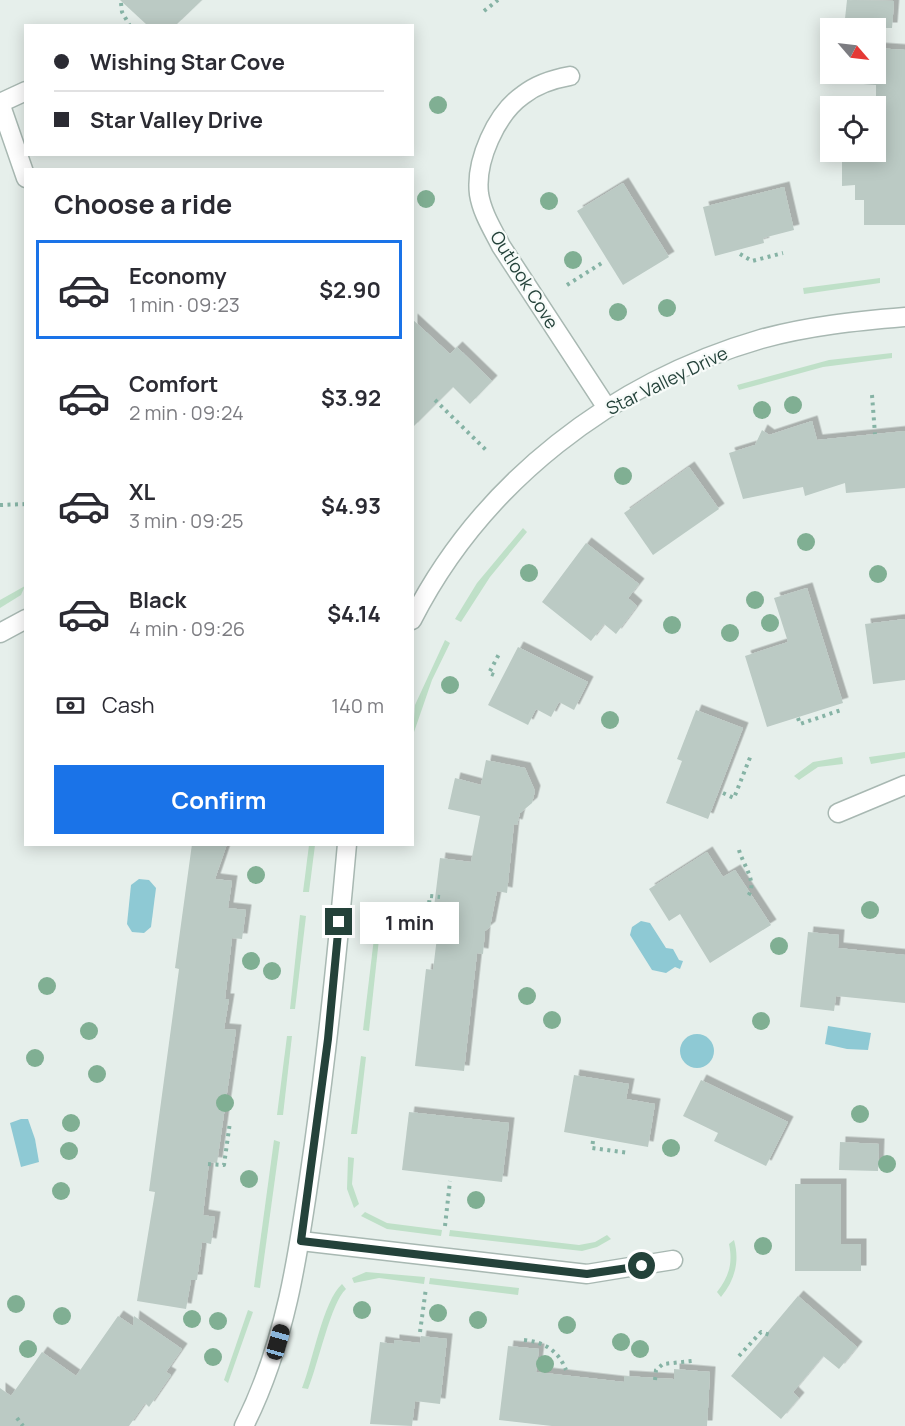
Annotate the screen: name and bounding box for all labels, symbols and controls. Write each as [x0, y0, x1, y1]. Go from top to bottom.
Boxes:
north arrow [820, 18, 886, 84]
map controls [820, 18, 886, 162]
text: Wishing Star Cove [90, 47, 285, 77]
button: locate [820, 96, 886, 162]
text: Star Valley Drive [90, 105, 263, 135]
text: Choose a ride [54, 185, 232, 222]
street label: Outlook Cove [485, 226, 565, 333]
text: Economy [129, 261, 227, 291]
icon: car [57, 263, 111, 317]
text: $2.90 [319, 275, 381, 305]
text: 1 min · 09:23 [129, 291, 240, 318]
street label: Star Valley Drive [602, 340, 731, 420]
text: Comfort [129, 369, 218, 399]
icon: car [57, 371, 111, 425]
text: $3.92 [321, 383, 381, 413]
text: 2 min · 09:24 [129, 399, 244, 426]
text: XL [129, 477, 155, 507]
icon: car [57, 479, 111, 533]
text: $4.93 [321, 491, 381, 521]
text: 3 min · 09:25 [129, 507, 244, 534]
text: Black [129, 585, 186, 615]
icon: car [57, 587, 111, 641]
text: $4.14 [327, 599, 381, 629]
text: 4 min · 09:26 [129, 615, 245, 642]
icon: cash [54, 689, 87, 722]
text: Cash [102, 690, 155, 720]
text: 140 m [331, 692, 384, 719]
button: Confirm [54, 765, 384, 834]
callout: 1 min [360, 901, 459, 943]
route end [325, 908, 352, 935]
text: 1 min [385, 909, 434, 936]
route start [628, 1252, 655, 1279]
car [264, 1322, 292, 1362]

